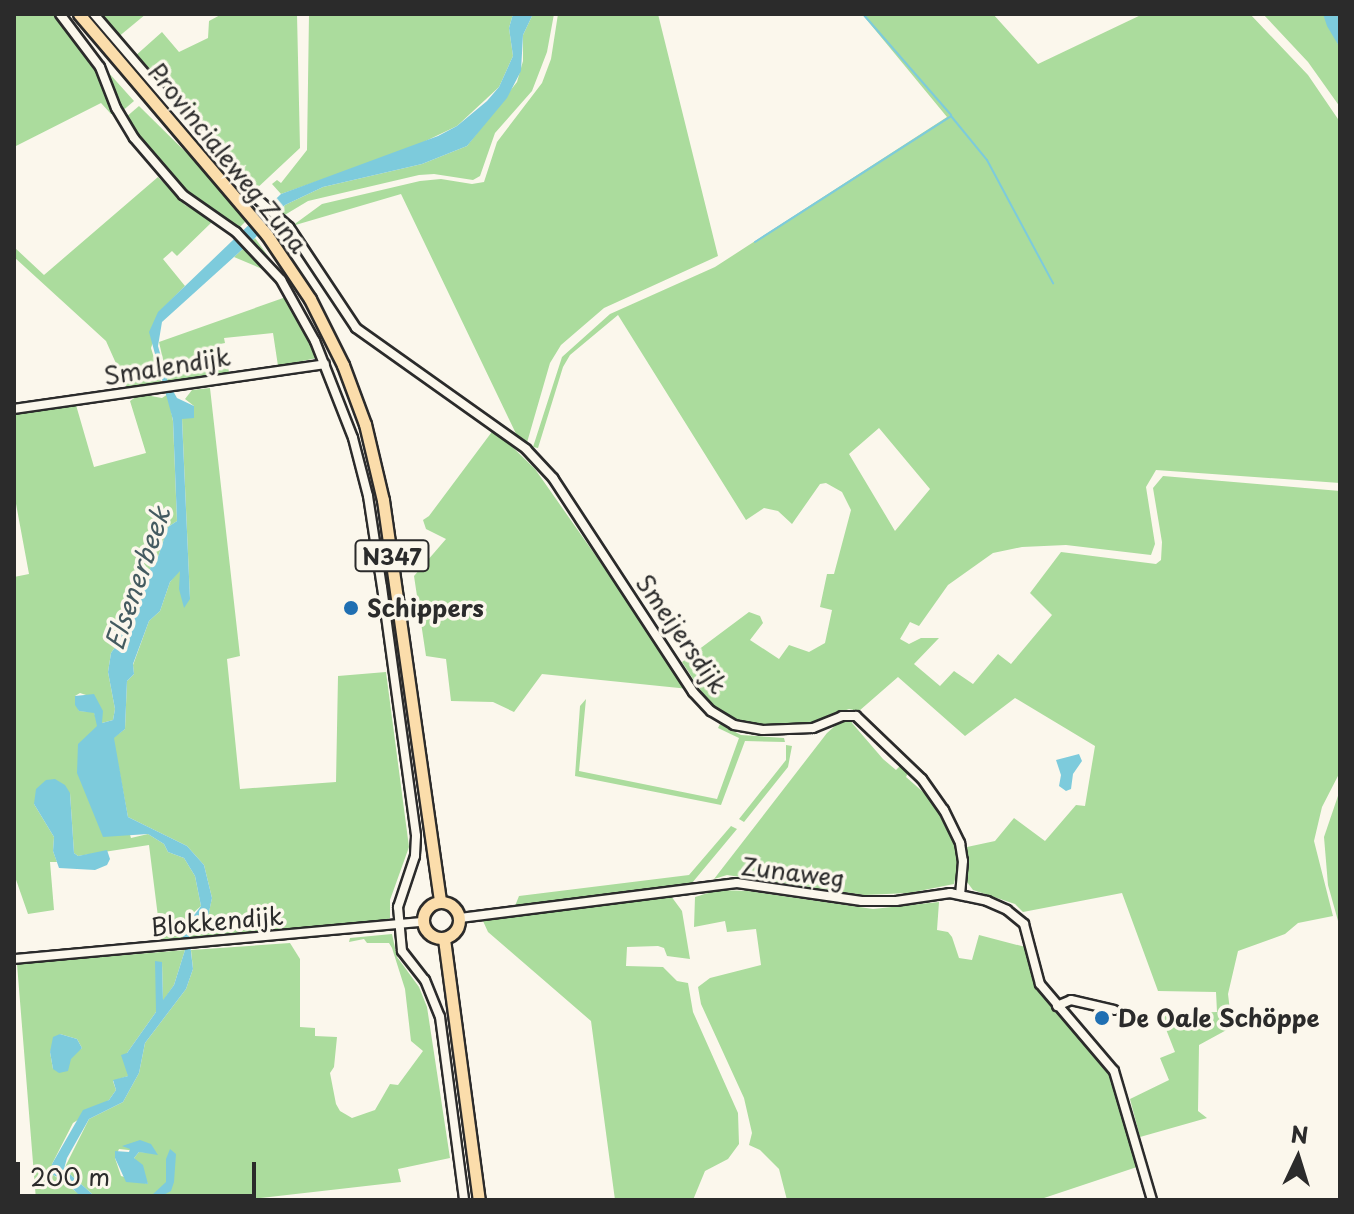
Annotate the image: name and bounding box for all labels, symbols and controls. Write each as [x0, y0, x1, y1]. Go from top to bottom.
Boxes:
street label: Provincialeweg Zuna [143, 57, 313, 259]
street label: Smalendijk [102, 342, 232, 390]
water label: Elsenerbeek [98, 502, 176, 654]
road number: N347 [354, 538, 430, 574]
street label: Smeijersdijk [630, 569, 734, 699]
place label: Schippers [367, 594, 484, 622]
marker: Schippers [342, 599, 360, 617]
street label: Zunaweg [740, 851, 846, 893]
street label: Blokkendijk [150, 901, 284, 941]
place label: De Oale Schöppe [1118, 1004, 1323, 1032]
marker: De Oale Schöppe [1093, 1009, 1111, 1027]
text: N [1290, 1116, 1310, 1151]
north arrow [1258, 1118, 1338, 1198]
scale bar [20, 1146, 260, 1196]
text: 200 m [30, 1158, 110, 1194]

